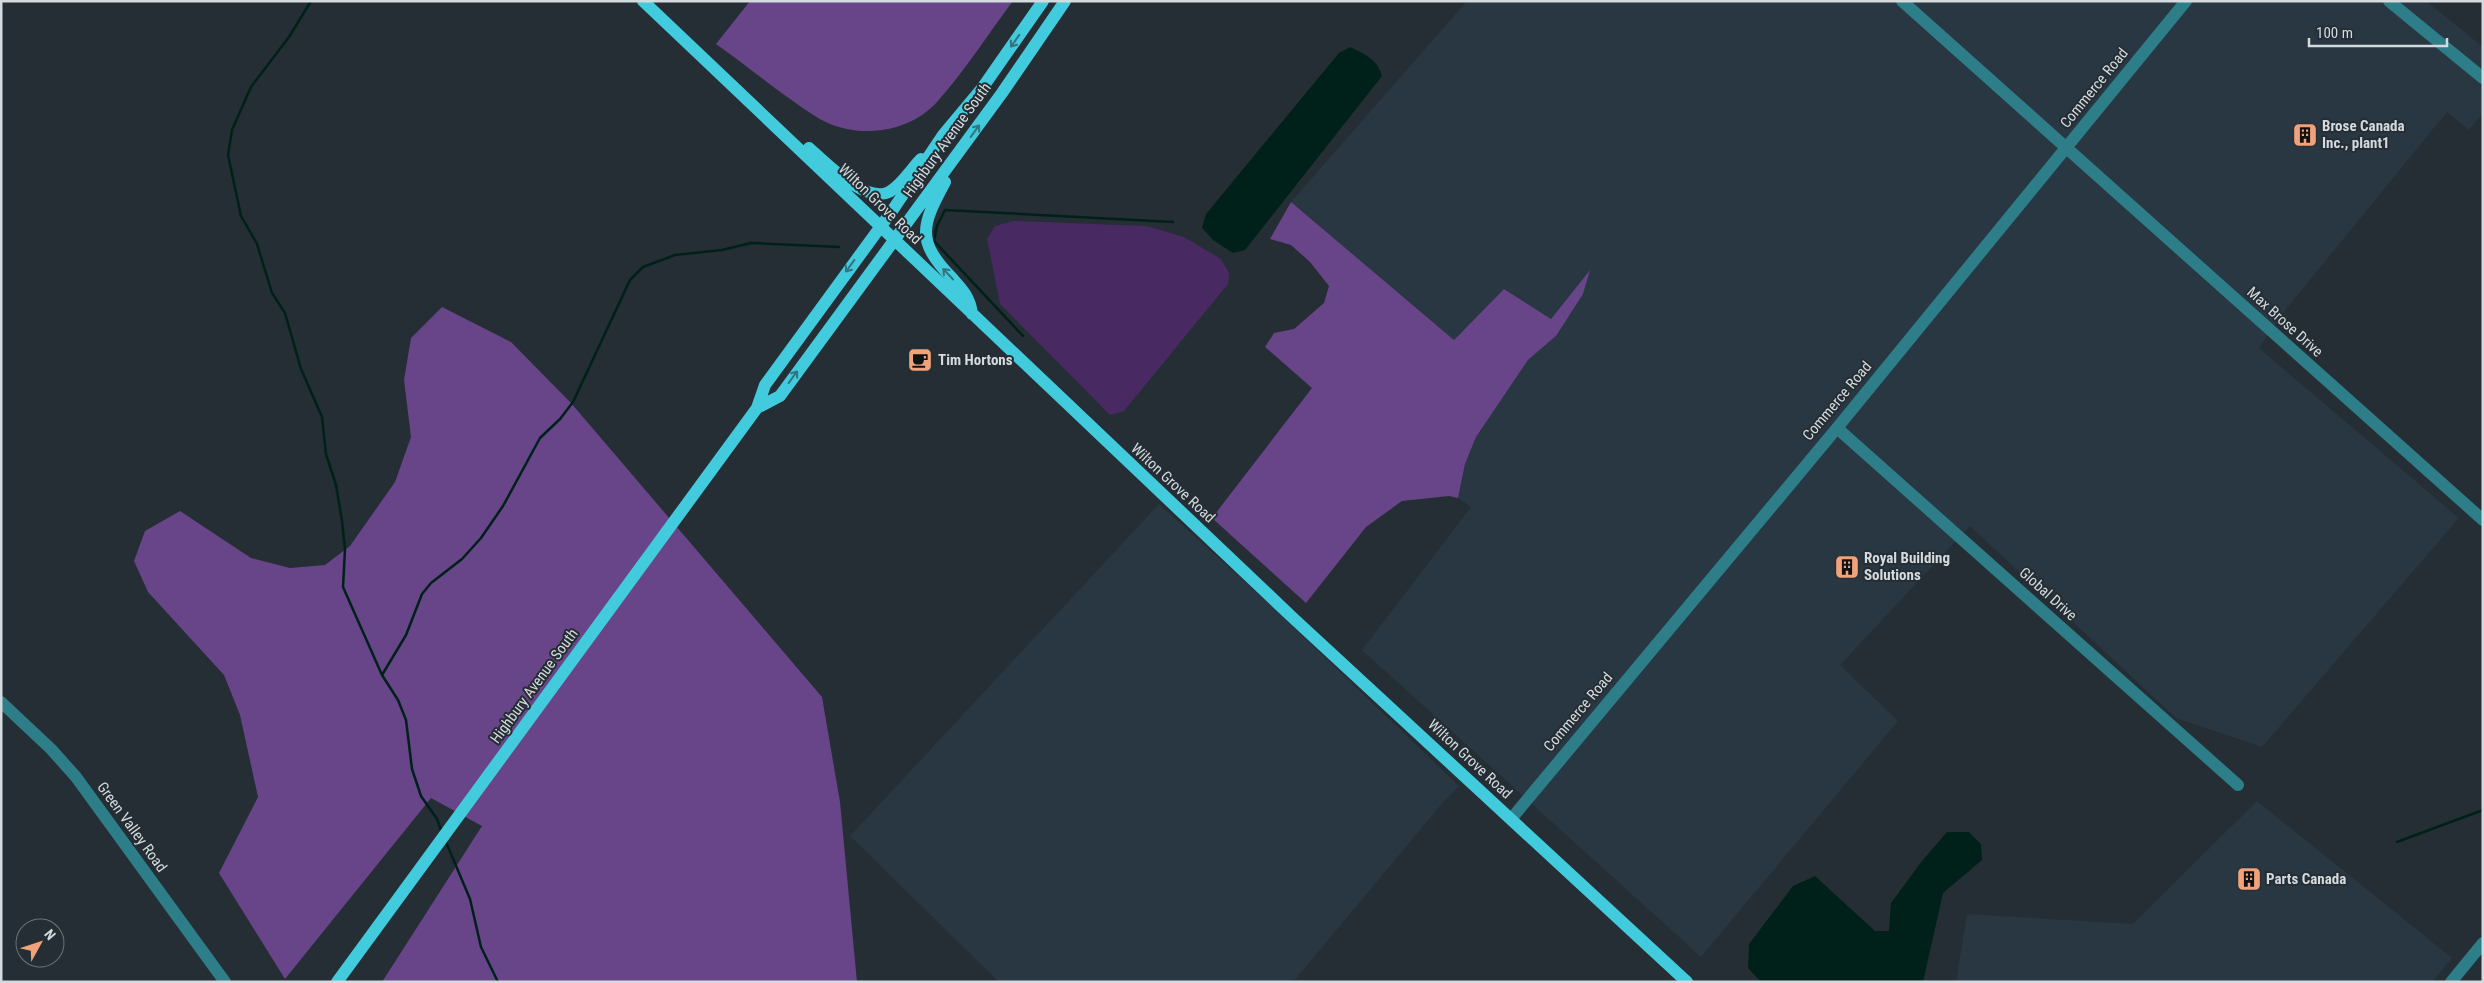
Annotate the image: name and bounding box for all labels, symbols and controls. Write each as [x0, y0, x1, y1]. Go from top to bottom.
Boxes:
scale bar [2309, 15, 2446, 47]
text: 100 m [2316, 24, 2353, 42]
one-way arrow [1010, 34, 1020, 48]
street label: Commerce Road [2056, 44, 2132, 132]
street label: Highbury Avenue South [899, 79, 995, 201]
place label: Brose Canada Inc., plant1 [2322, 117, 2405, 152]
building icon: Brose Canada Inc., plant1 [2292, 122, 2318, 148]
one-way arrow [969, 125, 980, 138]
street label: Wilton Grove Road [835, 160, 925, 248]
one-way arrow [845, 259, 855, 273]
one-way arrow [942, 267, 954, 280]
street label: Max Brose Drive [2243, 283, 2327, 361]
cafe icon: Tim Hortons [907, 347, 933, 373]
place label: Tim Hortons [938, 351, 1013, 369]
street label: Commerce Road [1799, 358, 1875, 444]
one-way arrow [788, 370, 798, 384]
street label: Wilton Grove Road [1127, 439, 1219, 527]
place label: Royal Building Solutions [1864, 549, 1950, 584]
building icon: Royal Building Solutions [1834, 554, 1860, 580]
street label: Global Drive [2016, 563, 2080, 625]
street label: Highbury Avenue South [486, 625, 582, 747]
street label: Commerce Road [1540, 669, 1616, 755]
street label: Wilton Grove Road [1424, 715, 1516, 803]
street label: Green Valley Road [93, 778, 171, 876]
building icon: Parts Canada [2236, 866, 2262, 892]
place label: Parts Canada [2266, 870, 2346, 888]
north arrow [15, 918, 65, 968]
text: N [41, 926, 59, 943]

